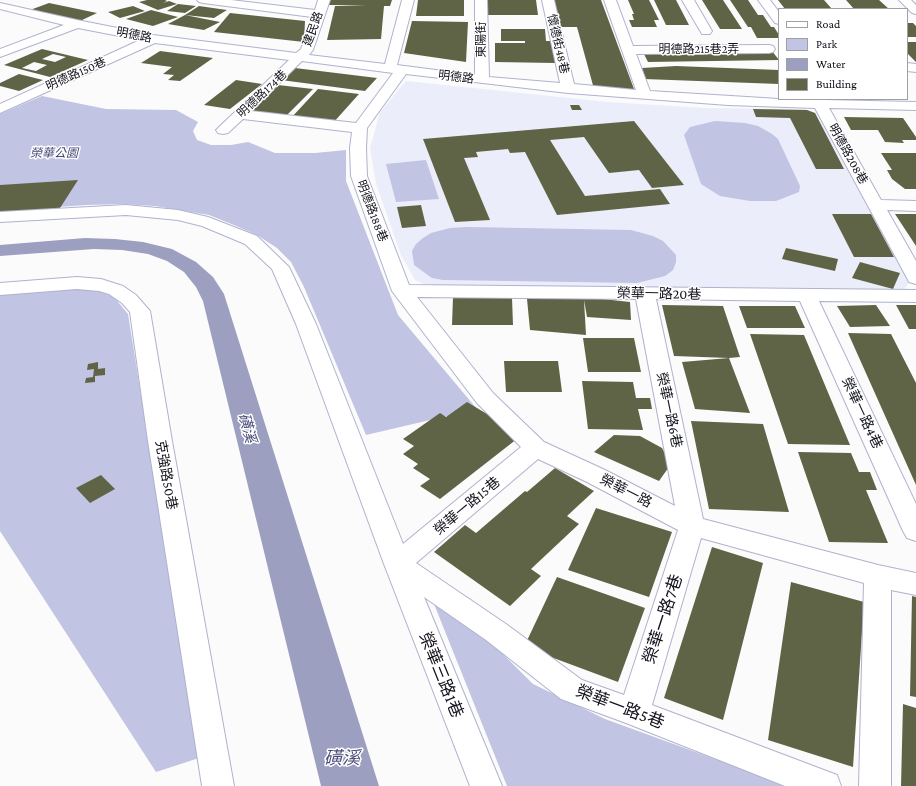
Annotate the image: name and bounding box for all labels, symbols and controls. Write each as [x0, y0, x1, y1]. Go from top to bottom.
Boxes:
legend [778, 8, 908, 100]
street label: 建民路 [300, 10, 326, 48]
street label: 懷德街48巷 [544, 13, 572, 75]
text: Road [816, 17, 840, 31]
street label: 東陽街 [474, 22, 488, 58]
street label: 明德路 [115, 24, 153, 46]
text: Park [816, 37, 837, 51]
street label: 明德路215巷2弄 [658, 42, 740, 56]
street label: 明德路150巷 [44, 54, 108, 94]
text: Water [816, 57, 845, 71]
street label: 明德路174巷 [234, 67, 290, 121]
street label: 明德路 [437, 68, 475, 86]
text: Building [816, 77, 857, 91]
street label: 明德路208巷 [825, 121, 871, 187]
park label: 榮華公園 [30, 146, 78, 160]
street label: 明德路188巷 [354, 178, 390, 244]
street label: 榮華一路20巷 [617, 285, 701, 303]
street label: 榮華一路6巷 [653, 371, 685, 449]
street label: 榮華一路4巷 [838, 374, 886, 452]
water label: 磺溪 [234, 411, 260, 445]
street label: 克強路50巷 [152, 439, 180, 511]
street label: 榮華一路 [597, 471, 655, 511]
street label: 榮華一路15巷 [430, 473, 504, 539]
street label: 榮華一路7巷 [639, 572, 687, 666]
street label: 榮華三路1巷 [415, 629, 467, 721]
street label: 榮華一路5巷 [573, 681, 667, 733]
water label: 磺溪 [324, 747, 360, 769]

